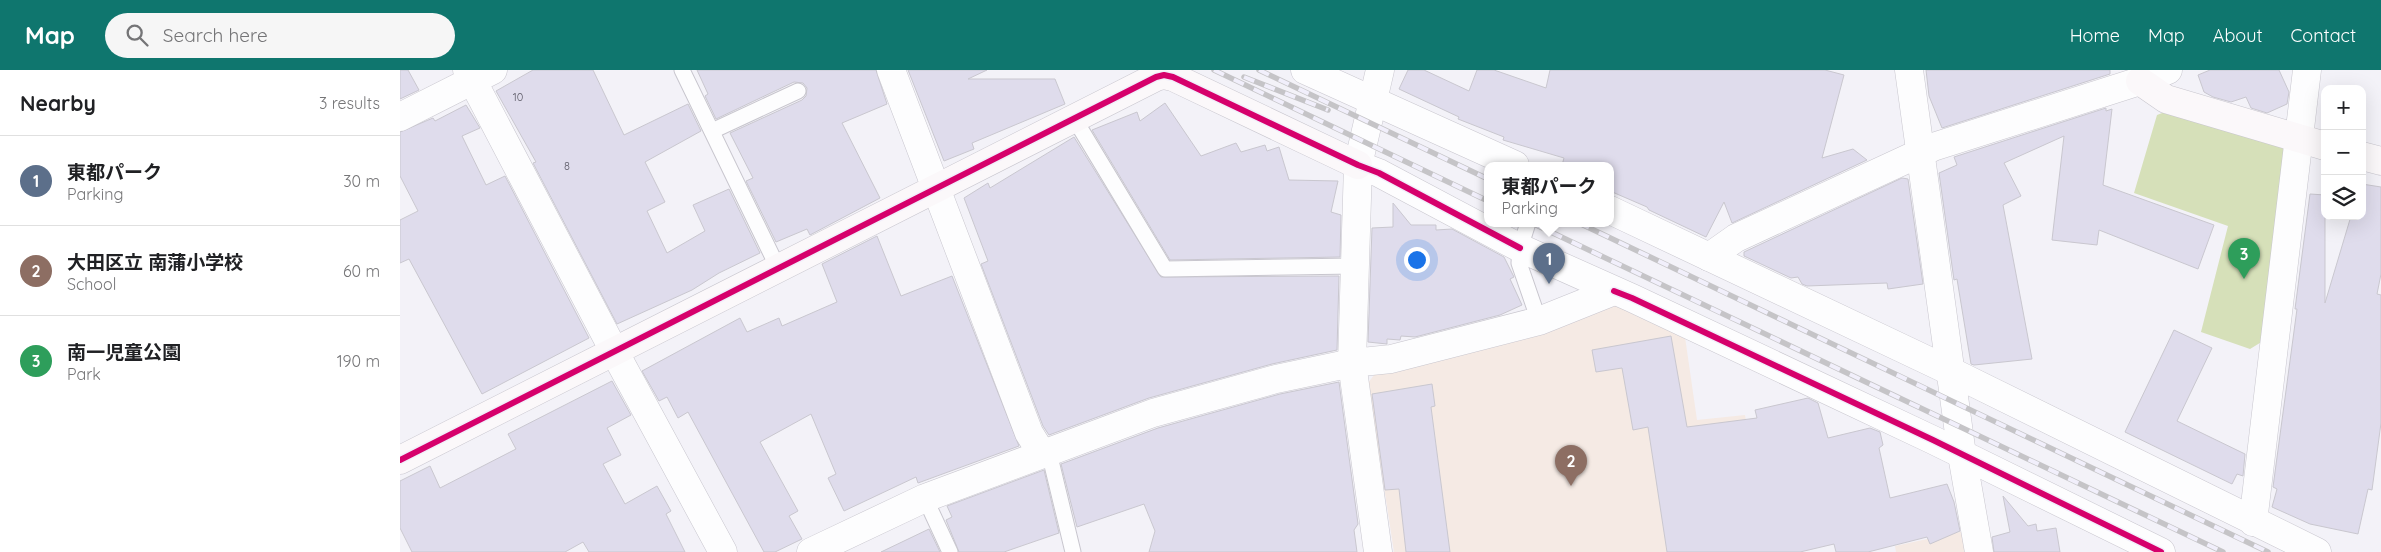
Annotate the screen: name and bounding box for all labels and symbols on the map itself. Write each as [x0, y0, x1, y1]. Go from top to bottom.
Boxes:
house number: 10 [513, 90, 523, 104]
house number: 8 [564, 159, 570, 173]
pin: 3 [2228, 238, 2260, 279]
pin: 1 [1533, 243, 1565, 284]
your location [1404, 247, 1430, 273]
pin: 2 [1555, 445, 1587, 486]

